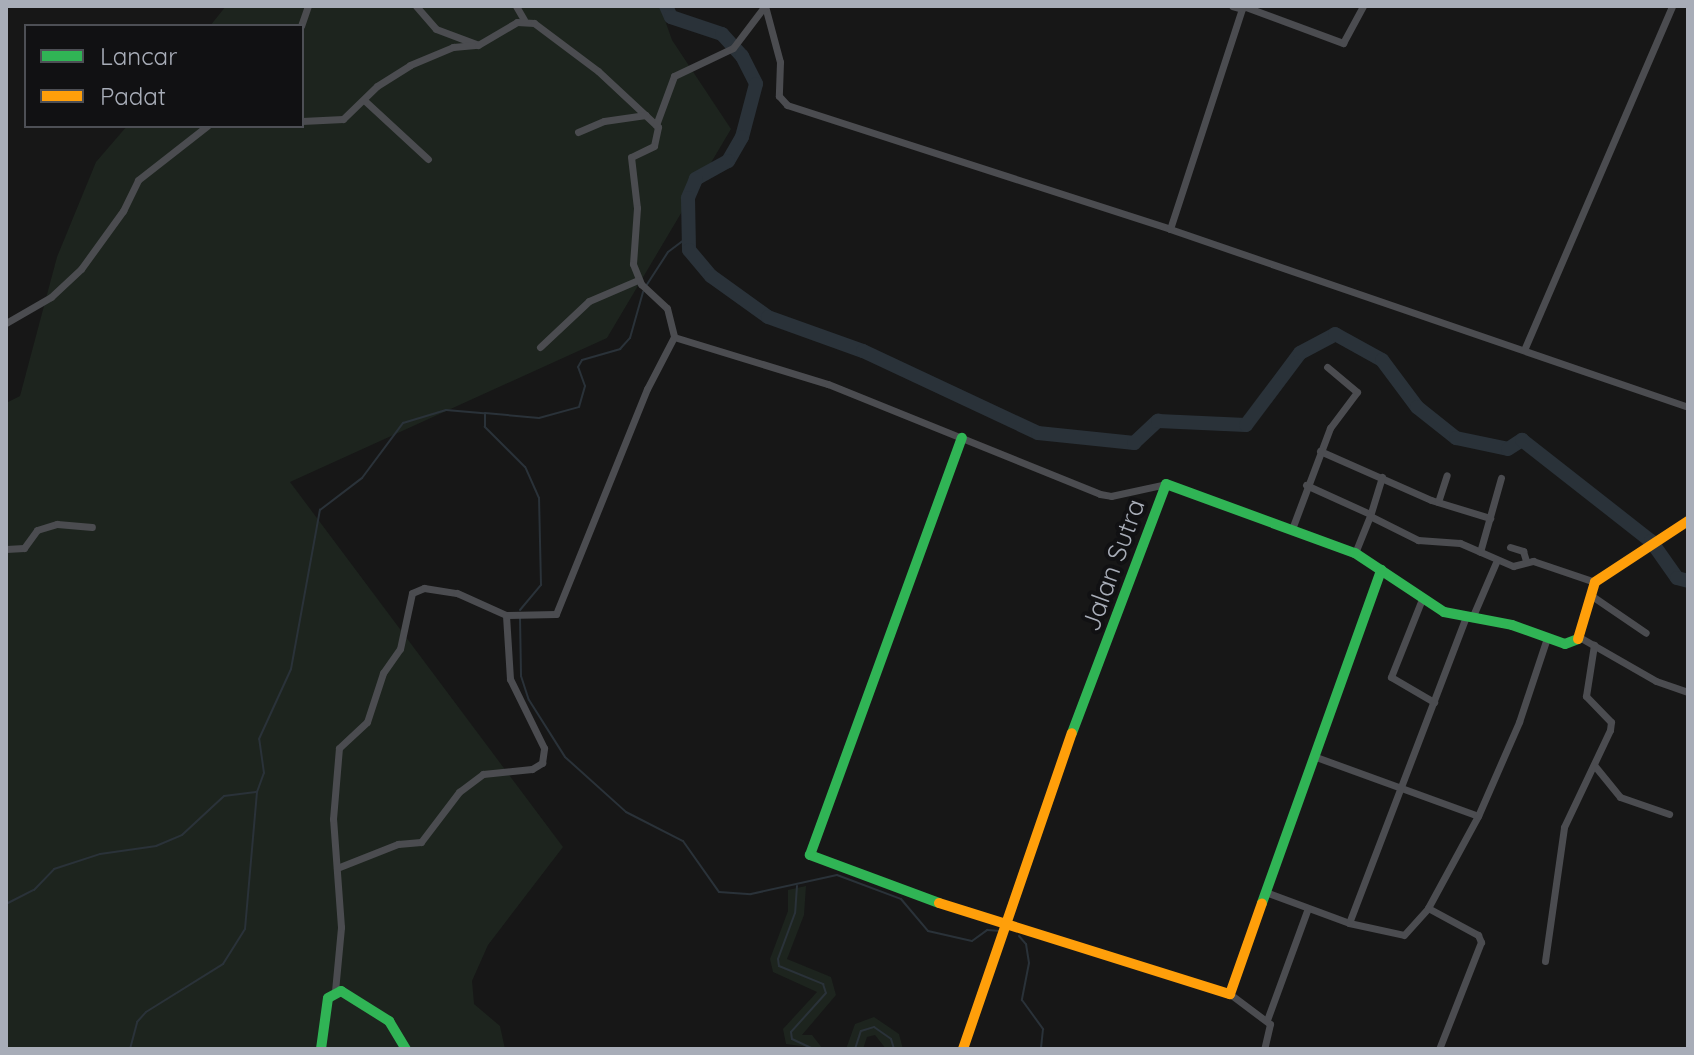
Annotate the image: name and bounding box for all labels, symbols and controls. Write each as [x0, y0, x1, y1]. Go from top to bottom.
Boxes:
legend [24, 24, 304, 128]
text: Lancar [100, 41, 177, 71]
text: Padat [100, 81, 166, 111]
street label: Jalan Sutra [1075, 495, 1151, 635]

